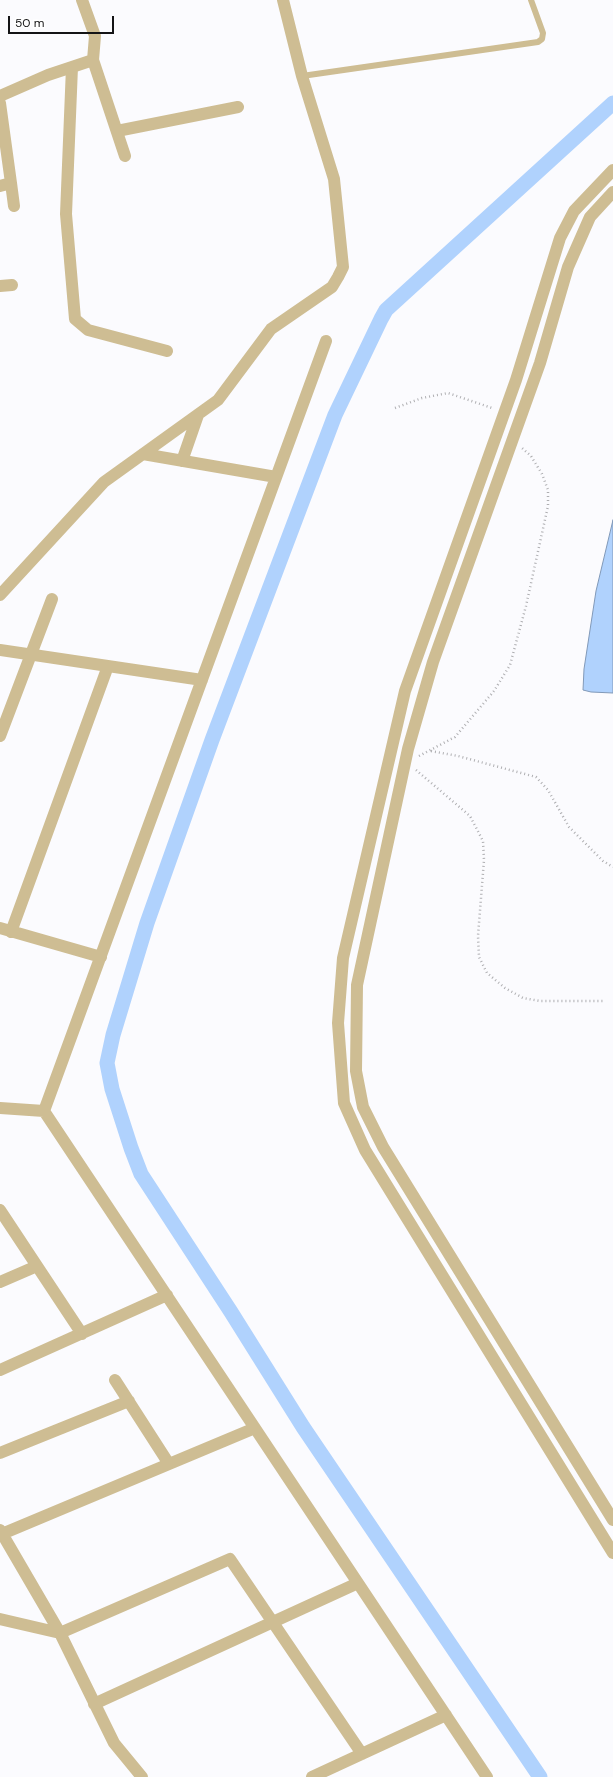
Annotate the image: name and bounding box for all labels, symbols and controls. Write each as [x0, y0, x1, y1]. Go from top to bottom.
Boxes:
scale bar [10, 8, 116, 34]
text: 50 m [15, 15, 44, 31]

